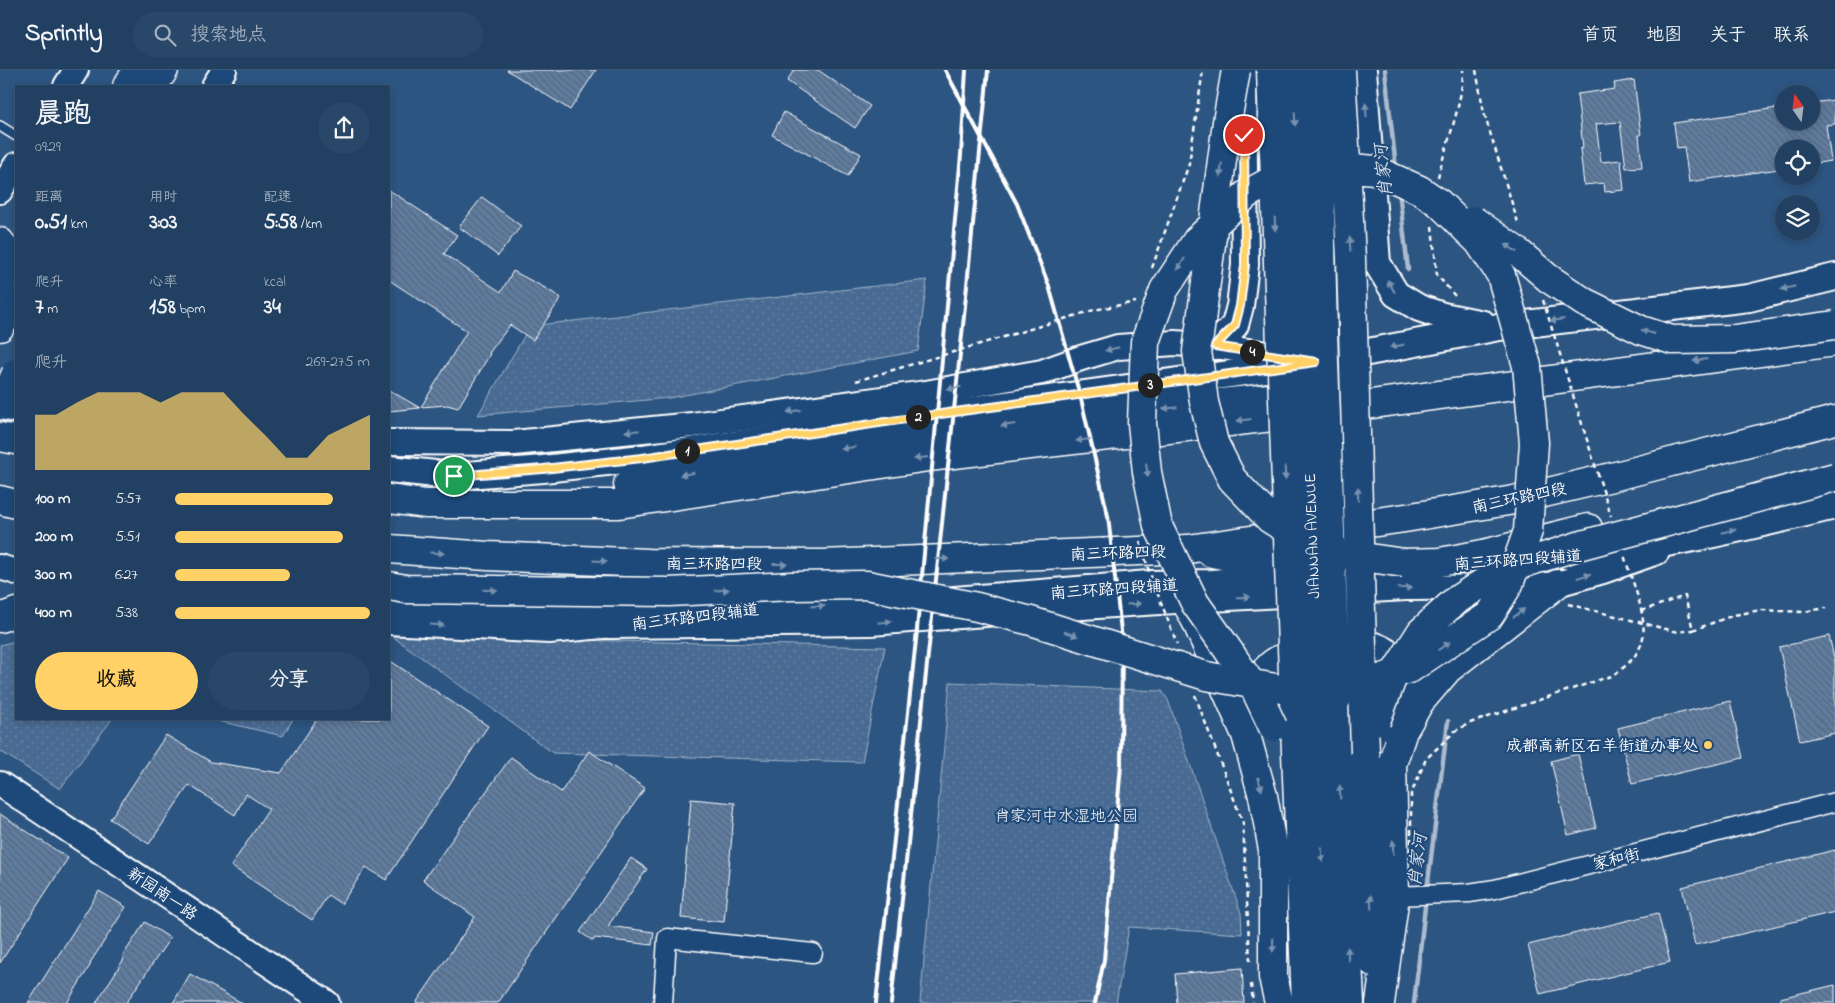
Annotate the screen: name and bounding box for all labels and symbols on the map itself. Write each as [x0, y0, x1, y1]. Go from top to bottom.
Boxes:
north arrow [1775, 85, 1820, 130]
one-way arrow [1361, 102, 1369, 118]
one-way arrow [1291, 111, 1299, 127]
pin [1223, 114, 1265, 156]
water label: 肖家河 [1369, 140, 1401, 199]
one-way arrow [1217, 162, 1225, 178]
one-way arrow [1272, 216, 1280, 232]
one-way arrow [1346, 236, 1354, 252]
one-way arrow [1505, 242, 1518, 253]
one-way arrow [1177, 257, 1186, 271]
one-way arrow [1386, 279, 1396, 292]
one-way arrow [1780, 284, 1795, 292]
one-way arrow [1549, 316, 1565, 324]
one-way arrow [1641, 328, 1656, 336]
pin: 4 [1240, 340, 1264, 364]
one-way arrow [1389, 343, 1405, 351]
one-way arrow [1104, 345, 1119, 353]
one-way arrow [1692, 356, 1708, 364]
pin: 3 [1138, 372, 1162, 398]
one-way arrow [946, 384, 962, 392]
pin: 2 [906, 404, 930, 430]
one-way arrow [1162, 404, 1178, 412]
one-way arrow [785, 407, 801, 415]
one-way arrow [1236, 416, 1252, 424]
one-way arrow [1000, 422, 1016, 430]
one-way arrow [624, 427, 640, 435]
one-way arrow [1074, 436, 1090, 444]
pin: 1 [674, 438, 700, 464]
one-way arrow [839, 444, 855, 452]
pin [433, 455, 475, 497]
one-way arrow [913, 455, 929, 463]
one-way arrow [1143, 462, 1151, 478]
one-way arrow [1281, 466, 1289, 482]
one-way arrow [679, 470, 695, 478]
street label: JIANNAN AVENUE [1299, 473, 1327, 599]
street label: 南三环路四段 [1470, 477, 1569, 521]
one-way arrow [1353, 486, 1361, 502]
one-way arrow [1722, 527, 1737, 535]
street label: 南三环路四段 [1070, 540, 1166, 568]
street label: 南三环路四段辅道 [1453, 545, 1583, 577]
one-way arrow [430, 549, 446, 557]
street label: 南三环路四段 [666, 553, 762, 577]
one-way arrow [934, 555, 950, 563]
one-way arrow [592, 558, 608, 566]
one-way arrow [772, 560, 788, 568]
one-way arrow [1577, 572, 1592, 580]
street label: 南三环路四段辅道 [1049, 574, 1179, 606]
one-way arrow [1397, 584, 1413, 592]
one-way arrow [714, 585, 730, 593]
one-way arrow [482, 586, 498, 594]
one-way arrow [1235, 593, 1251, 601]
street label: 南三环路四段辅道 [630, 598, 760, 638]
one-way arrow [1127, 599, 1143, 607]
one-way arrow [811, 602, 827, 610]
one-way arrow [1512, 608, 1525, 619]
one-way arrow [877, 618, 893, 626]
one-way arrow [430, 621, 446, 629]
one-way arrow [1064, 631, 1079, 638]
one-way arrow [1437, 642, 1451, 651]
place label: 成都高新区石羊街道办事处 [1506, 735, 1699, 759]
marker: 成都高新区石羊街道办事处 [1702, 739, 1714, 751]
one-way arrow [1257, 777, 1265, 792]
one-way arrow [1336, 784, 1344, 800]
park label: 肖家河中水湿地公园 [994, 805, 1138, 829]
water label: 肖家河 [1403, 829, 1436, 889]
one-way arrow [1389, 839, 1397, 855]
street label: 家和街 [1590, 842, 1643, 877]
one-way arrow [1318, 847, 1326, 863]
street label: 新园南一路 [122, 862, 202, 927]
one-way arrow [1367, 894, 1375, 910]
one-way arrow [1269, 938, 1277, 954]
one-way arrow [1343, 946, 1351, 962]

